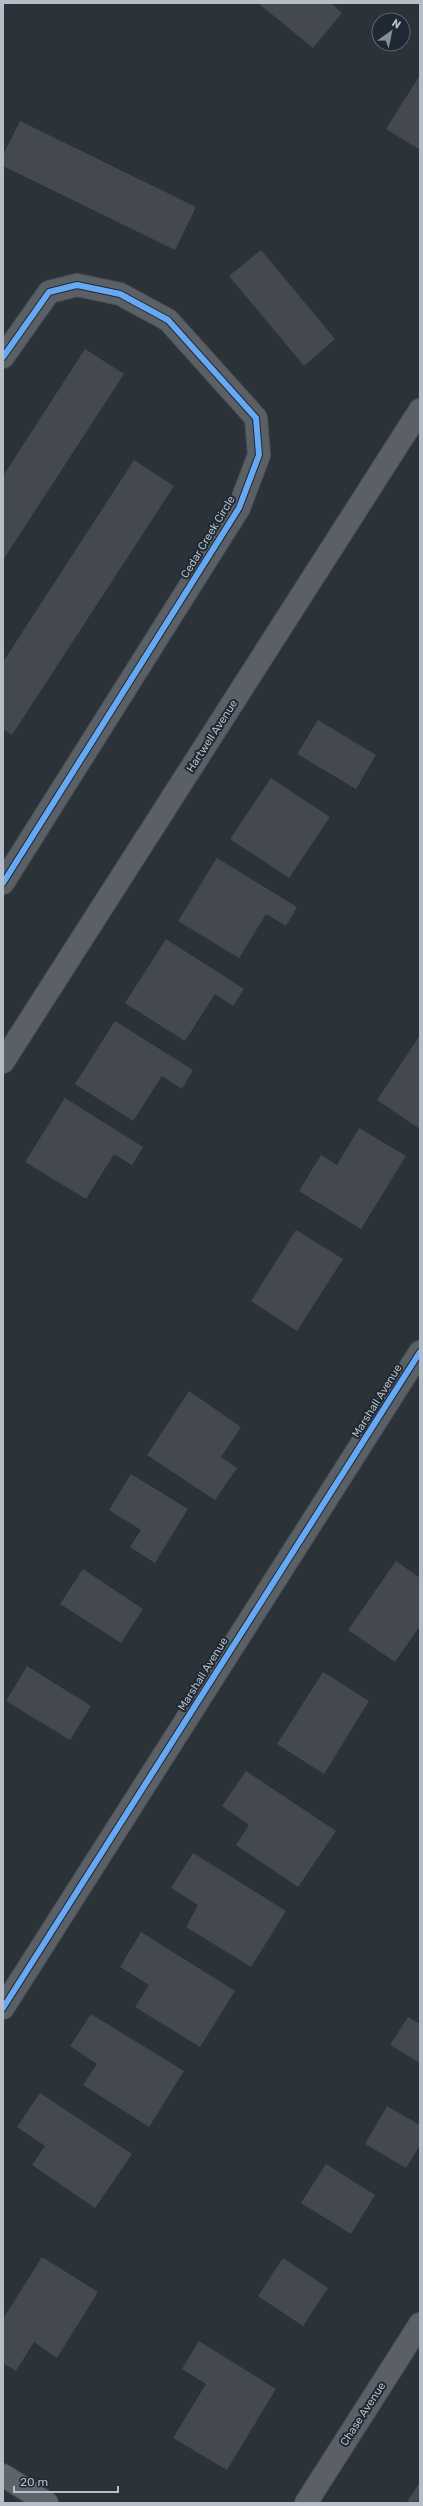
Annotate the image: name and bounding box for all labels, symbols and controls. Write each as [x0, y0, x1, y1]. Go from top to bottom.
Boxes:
north arrow [371, 12, 411, 52]
text: N [389, 16, 403, 32]
street label: Cedar Creek Circle [178, 493, 238, 581]
street label: Hartwell Avenue [184, 697, 240, 775]
street label: Marshall Avenue [349, 1362, 405, 1440]
street label: Marshall Avenue [175, 1635, 231, 1713]
street label: Chase Avenue [338, 2380, 388, 2448]
scale bar [14, 2468, 118, 2494]
text: 20 m [20, 2475, 48, 2489]

